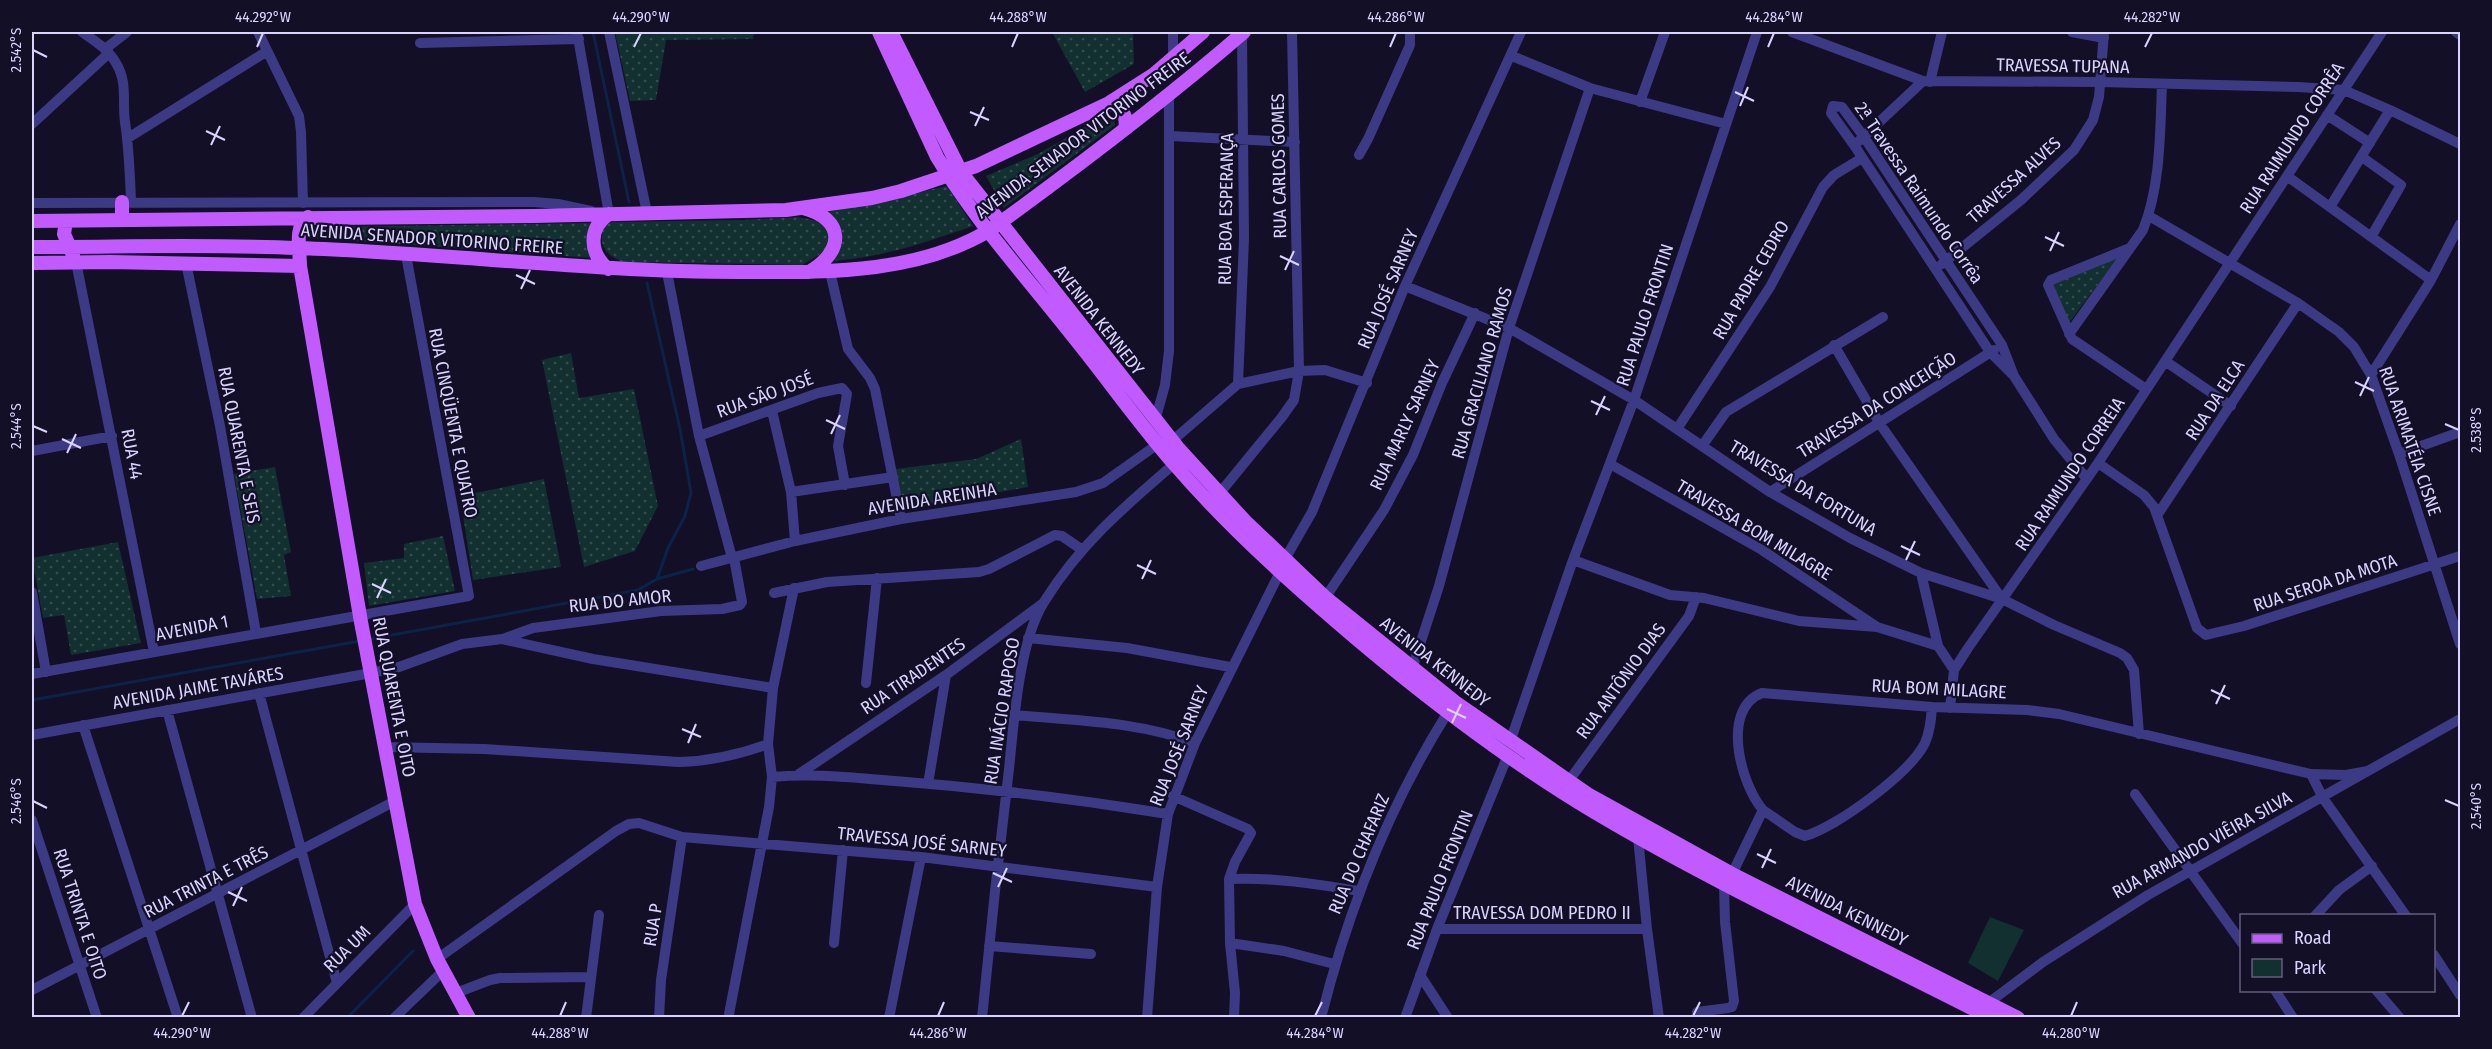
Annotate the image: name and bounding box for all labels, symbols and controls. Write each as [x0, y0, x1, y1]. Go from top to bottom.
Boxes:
text: 44.292°W [235, 8, 291, 26]
text: 44.290°W [612, 8, 670, 26]
text: 44.288°W [989, 8, 1047, 26]
text: 44.286°W [1367, 8, 1425, 26]
text: 44.284°W [1745, 8, 1803, 26]
text: 44.282°W [2124, 8, 2180, 26]
text: 2.542°S [7, 28, 25, 73]
street label: AVENIDA SENADOR VITORINO FREIRE [971, 47, 1195, 223]
street label: TRAVESSA TUPANA [1996, 54, 2130, 78]
street label: RUA RAIMUNDO CORRÊA [2235, 58, 2349, 218]
street label: RUA CARLOS GOMES [1267, 93, 1291, 239]
street label: 2ª Travessa Raimundo Corrêa [1850, 98, 1988, 288]
street label: RUA BOA ESPERANÇA [1214, 132, 1238, 285]
street label: TRAVESSA ALVES [1963, 132, 2065, 228]
street label: RUA PADRE CEDRO [1708, 217, 1794, 343]
street label: AVENIDA SENADOR VITORINO FREIRE [300, 219, 564, 259]
street label: RUA JOSÉ SARNEY [1352, 225, 1423, 352]
street label: RUA PAULO FRONTIN [1612, 241, 1678, 389]
street label: AVENIDA KENNEDY [1049, 261, 1149, 379]
street label: RUA GRACILIANO RAMOS [1447, 284, 1517, 461]
street label: RUA CINQÜENTA E QUATRO [424, 326, 482, 520]
street label: TRAVESSA DA CONCEIÇÃO [1794, 347, 1960, 463]
street label: RUA DA ELCA [2181, 355, 2250, 445]
street label: RUA MARLY SARNEY [1365, 356, 1445, 494]
street label: RUA ARIMATÉIA CISNE [2374, 363, 2447, 519]
street label: RUA QUARENTA E SEIS [213, 365, 265, 525]
street label: RUA SÃO JOSÉ [713, 366, 816, 423]
street label: RUA RAIMUNDO CORREIA [2010, 393, 2130, 555]
text: 2.544°S [7, 403, 25, 449]
text: 2.538°S [2467, 407, 2485, 453]
street label: RUA 44 [116, 427, 148, 482]
street label: TRAVESSA DA FORTUNA [1725, 435, 1881, 541]
street label: TRAVESSA BOM MILAGRE [1672, 475, 1836, 585]
street label: AVENIDA AREINHA [866, 478, 999, 520]
street label: RUA SEROA DA MOTA [2250, 549, 2400, 617]
street label: RUA DO AMOR [568, 585, 673, 617]
street label: AVENIDA 1 [154, 610, 230, 646]
street label: AVENIDA KENNEDY [1376, 612, 1494, 712]
street label: RUA QUARENTA E OITO [368, 615, 420, 779]
street label: RUA ANTÔNIO DIAS [1572, 619, 1670, 743]
street label: RUA TIRADENTES [856, 633, 970, 719]
street label: RUA INÁCIO RAPOSO [979, 636, 1024, 786]
street label: AVENIDA JAIME TAVÁRES [111, 661, 285, 714]
street label: RUA BOM MILAGRE [1871, 674, 2007, 704]
street label: RUA JOSÉ SARNEY [1144, 682, 1213, 809]
text: 2.546°S [7, 778, 25, 824]
text: 2.540°S [2467, 783, 2485, 829]
street label: RUA ARMANDO VIÊIRA SILVA [2109, 786, 2296, 903]
street label: RUA DO CHAFARIZ [1324, 790, 1394, 918]
street label: RUA PAULO FRONTIN [1402, 807, 1478, 953]
street label: TRAVESSA JOSÉ SARNEY [836, 821, 1008, 862]
street label: RUA TRINTA E TRÊS [140, 841, 272, 923]
street label: RUA TRINTA E OITO [48, 846, 112, 982]
street label: AVENIDA KENNEDY [1783, 871, 1912, 951]
street label: RUA P [639, 902, 667, 948]
street label: TRAVESSA DOM PEDRO II [1453, 902, 1631, 924]
legend [2240, 914, 2435, 992]
street label: RUA UM [319, 921, 375, 977]
text: Road [2294, 927, 2331, 949]
text: Park [2294, 957, 2327, 979]
text: 44.290°W [153, 1024, 211, 1042]
text: 44.288°W [531, 1024, 589, 1042]
text: 44.286°W [909, 1024, 967, 1042]
text: 44.284°W [1286, 1024, 1344, 1042]
text: 44.282°W [1665, 1024, 1721, 1042]
text: 44.280°W [2042, 1024, 2100, 1042]

